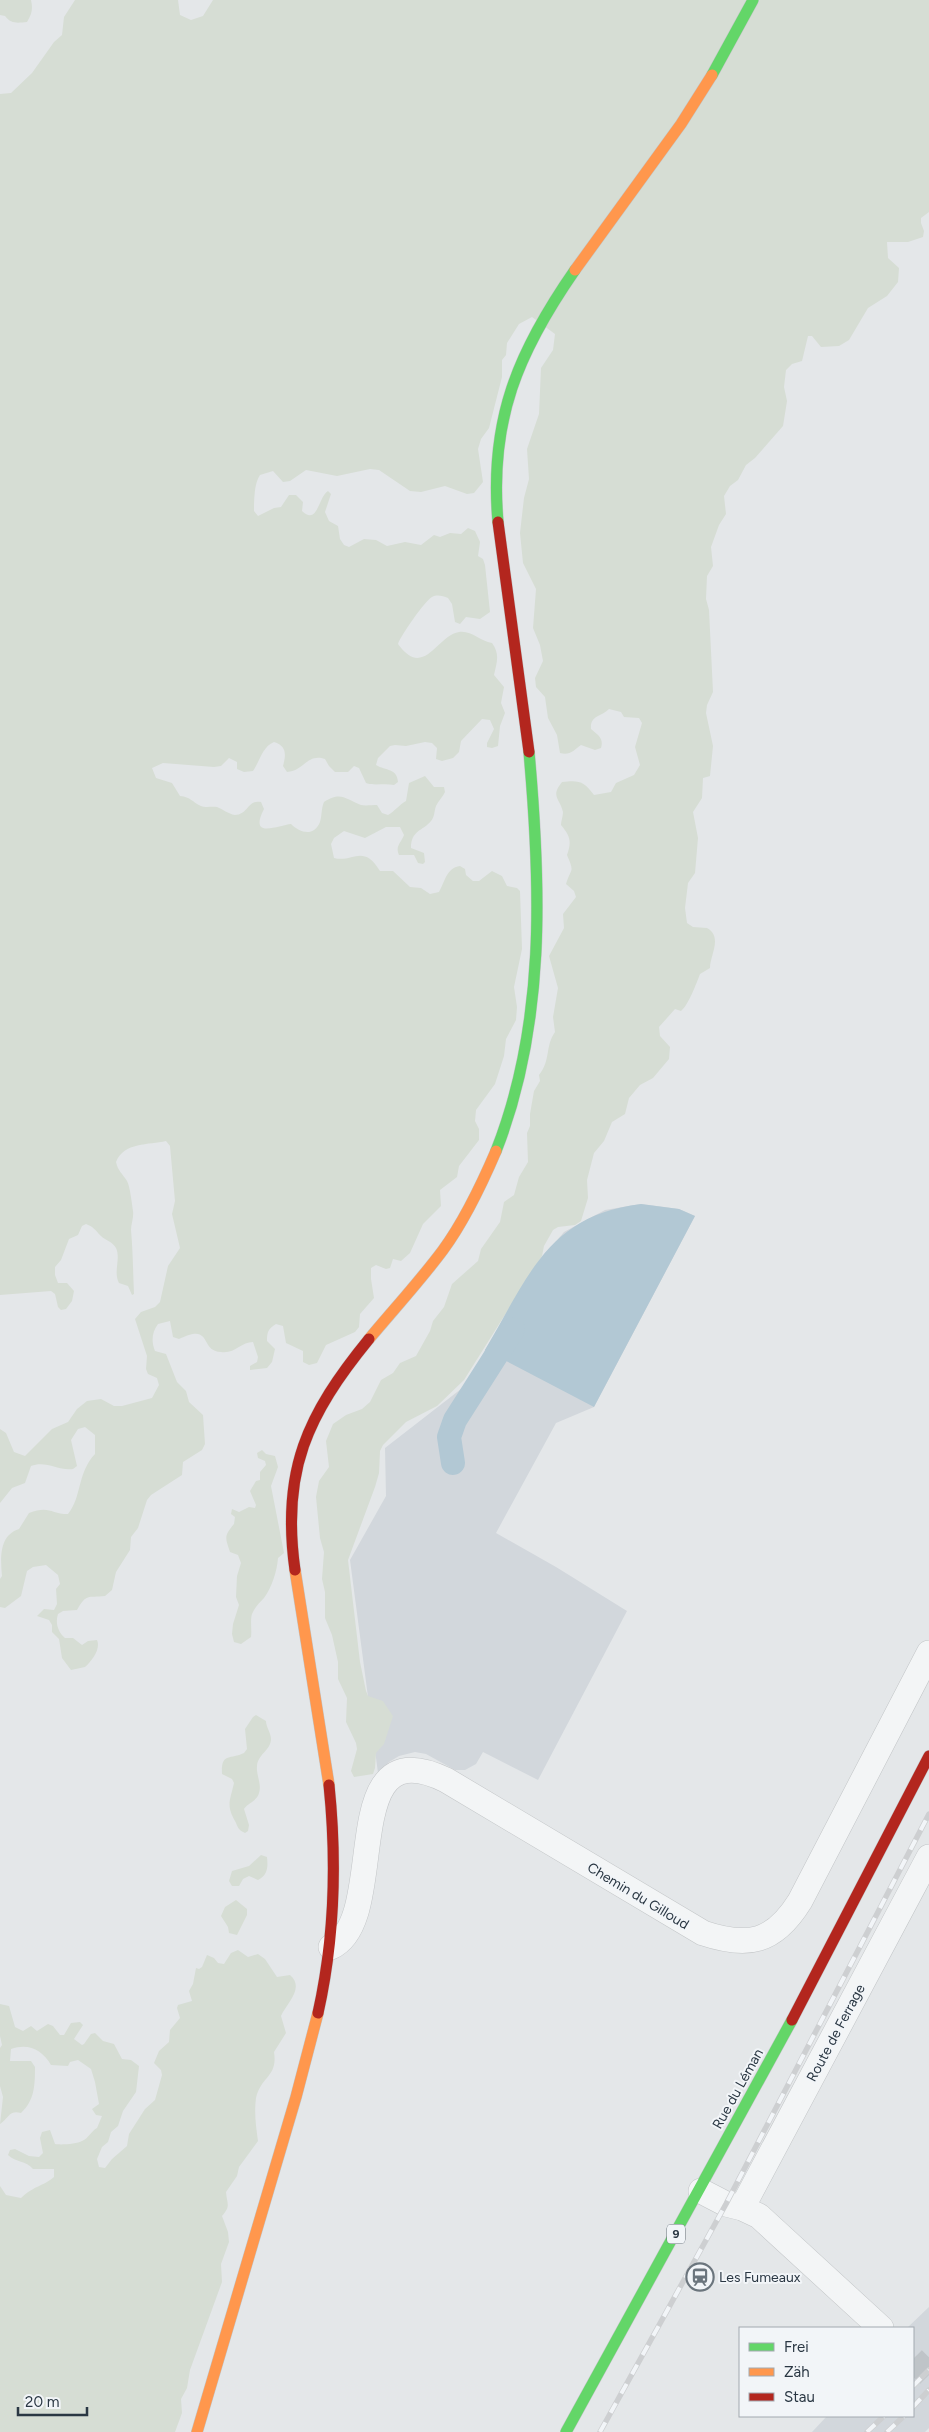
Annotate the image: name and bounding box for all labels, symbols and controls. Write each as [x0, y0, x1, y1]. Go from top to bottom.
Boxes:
street label: Chemin du Gilloud [584, 1859, 692, 1933]
street label: Route de Ferrage [803, 1981, 869, 2085]
street label: Rue du Léman [709, 2046, 767, 2132]
road number: 9 [667, 2224, 685, 2244]
station icon: Les Fumeaux [685, 2262, 715, 2292]
place label: Les Fumeaux [719, 2269, 801, 2286]
legend [739, 2327, 914, 2417]
text: Frei [784, 2338, 809, 2356]
text: Zäh [784, 2363, 810, 2381]
scale bar [18, 2384, 86, 2416]
text: Stau [784, 2388, 815, 2406]
text: 20 m [25, 2393, 59, 2411]

